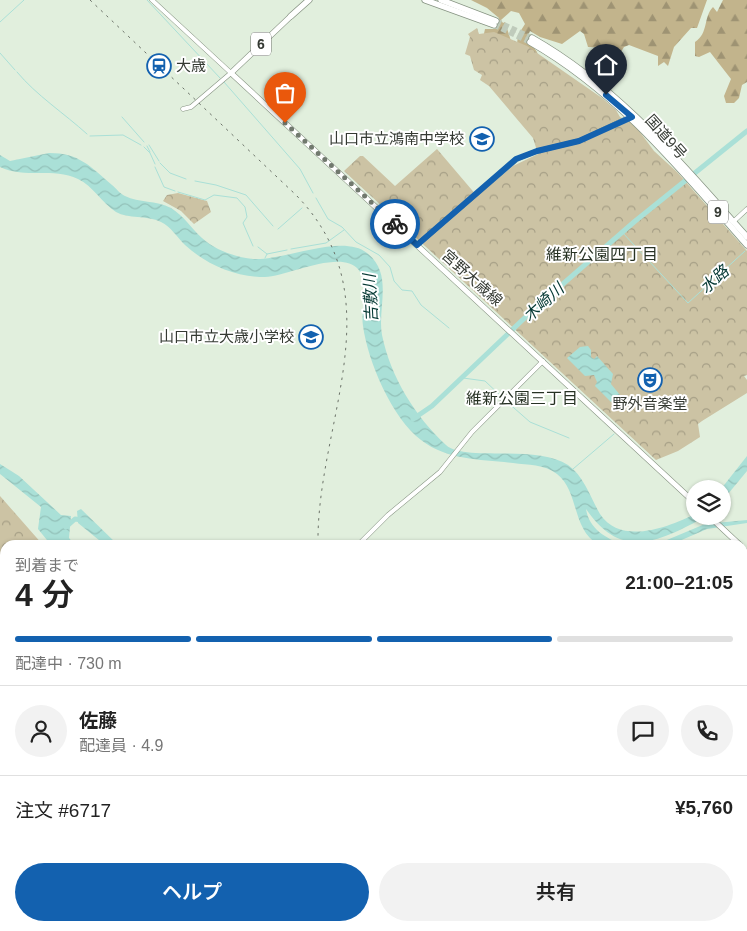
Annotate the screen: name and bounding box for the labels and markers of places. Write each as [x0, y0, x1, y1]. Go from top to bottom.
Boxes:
pin [585, 44, 627, 95]
station icon: 大歳 [146, 53, 172, 79]
place label: 大歳 [176, 57, 206, 74]
pin [264, 72, 306, 123]
school or university icon: 山口市立鴻南中学校 [469, 126, 495, 152]
place label: 山口市立鴻南中学校 [329, 130, 464, 147]
school or university icon: 山口市立大歳小学校 [298, 324, 324, 350]
place label: 山口市立大歳小学校 [159, 328, 294, 345]
theatre icon: 野外音楽堂 [637, 367, 663, 393]
place label: 野外音楽堂 [612, 395, 688, 412]

